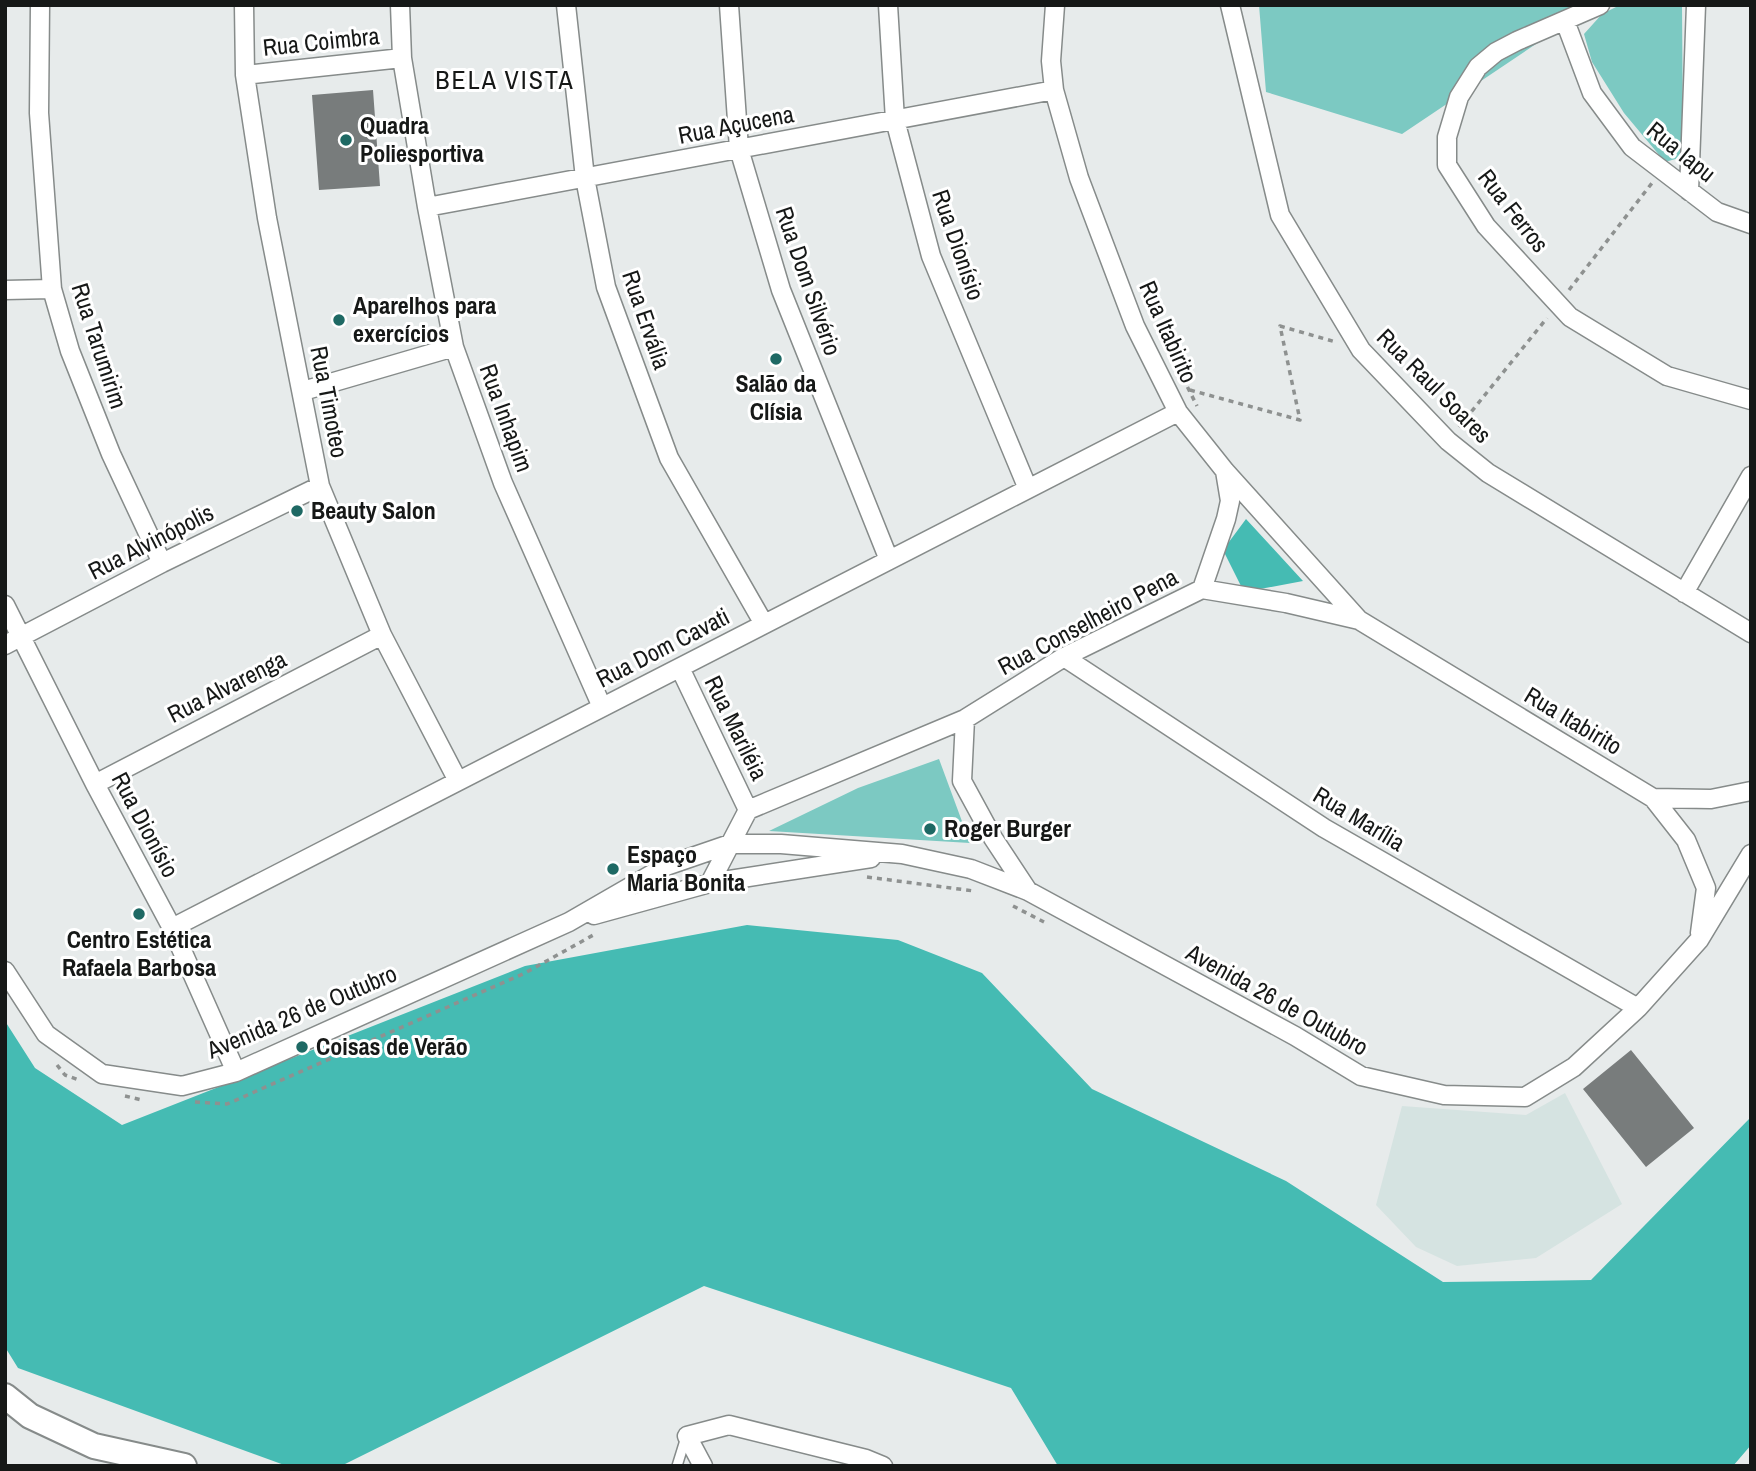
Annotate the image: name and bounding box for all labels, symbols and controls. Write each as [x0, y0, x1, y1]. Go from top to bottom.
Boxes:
street label: Rua Coimbra [261, 19, 381, 63]
district label: BELA VISTA [435, 62, 575, 97]
street label: Rua Açucena [675, 97, 796, 151]
place label: Quadra Poliesportiva [360, 109, 484, 169]
street label: Rua Iapu [1641, 114, 1723, 189]
marker: Quadra Poliesportiva [338, 132, 354, 148]
street label: Rua Ferros [1471, 162, 1556, 259]
street label: Rua Dionísio [925, 185, 993, 304]
street label: Rua Dom Silvério [769, 202, 849, 359]
street label: Rua Ervália [615, 266, 679, 374]
street label: Rua Itabirito [1132, 276, 1206, 388]
street label: Rua Tarumirim [65, 279, 135, 413]
place label: Aparelhos para exercícios [353, 289, 496, 349]
marker: Aparelhos para exercícios [331, 312, 347, 328]
street label: Rua Raul Soares [1370, 321, 1499, 450]
street label: Rua Timoteo [303, 343, 356, 460]
marker: Salão da Clísia [768, 351, 784, 367]
street label: Rua Inhapim [473, 359, 541, 476]
place label: Salão da Clísia [736, 367, 817, 427]
place label: Beauty Salon [311, 494, 436, 526]
street label: Rua Alvinópolis [82, 496, 219, 586]
marker: Beauty Salon [289, 503, 305, 519]
street label: Rua Conselheiro Pena [992, 560, 1183, 682]
street label: Rua Dom Cavati [590, 600, 735, 694]
street label: Rua Alvarenga [162, 643, 291, 730]
street label: Rua Mariléia [698, 670, 776, 785]
street label: Rua Itabirito [1519, 679, 1628, 762]
street label: Rua Dionísio [105, 766, 187, 883]
street label: Rua Marília [1308, 778, 1411, 858]
place label: Roger Burger [944, 812, 1071, 844]
marker: Roger Burger [922, 821, 938, 837]
place label: Espaço Maria Bonita [627, 838, 745, 898]
marker: Espaço Maria Bonita [605, 861, 621, 877]
marker: Centro Estética Rafaela Barbosa [131, 906, 147, 922]
place label: Centro Estética Rafaela Barbosa [62, 923, 216, 983]
street label: Avenida 26 de Outubro [1180, 935, 1374, 1062]
street label: Avenida 26 de Outubro [201, 957, 401, 1066]
place label: Coisas de Verão [316, 1030, 468, 1062]
marker: Coisas de Verão [294, 1039, 310, 1055]

